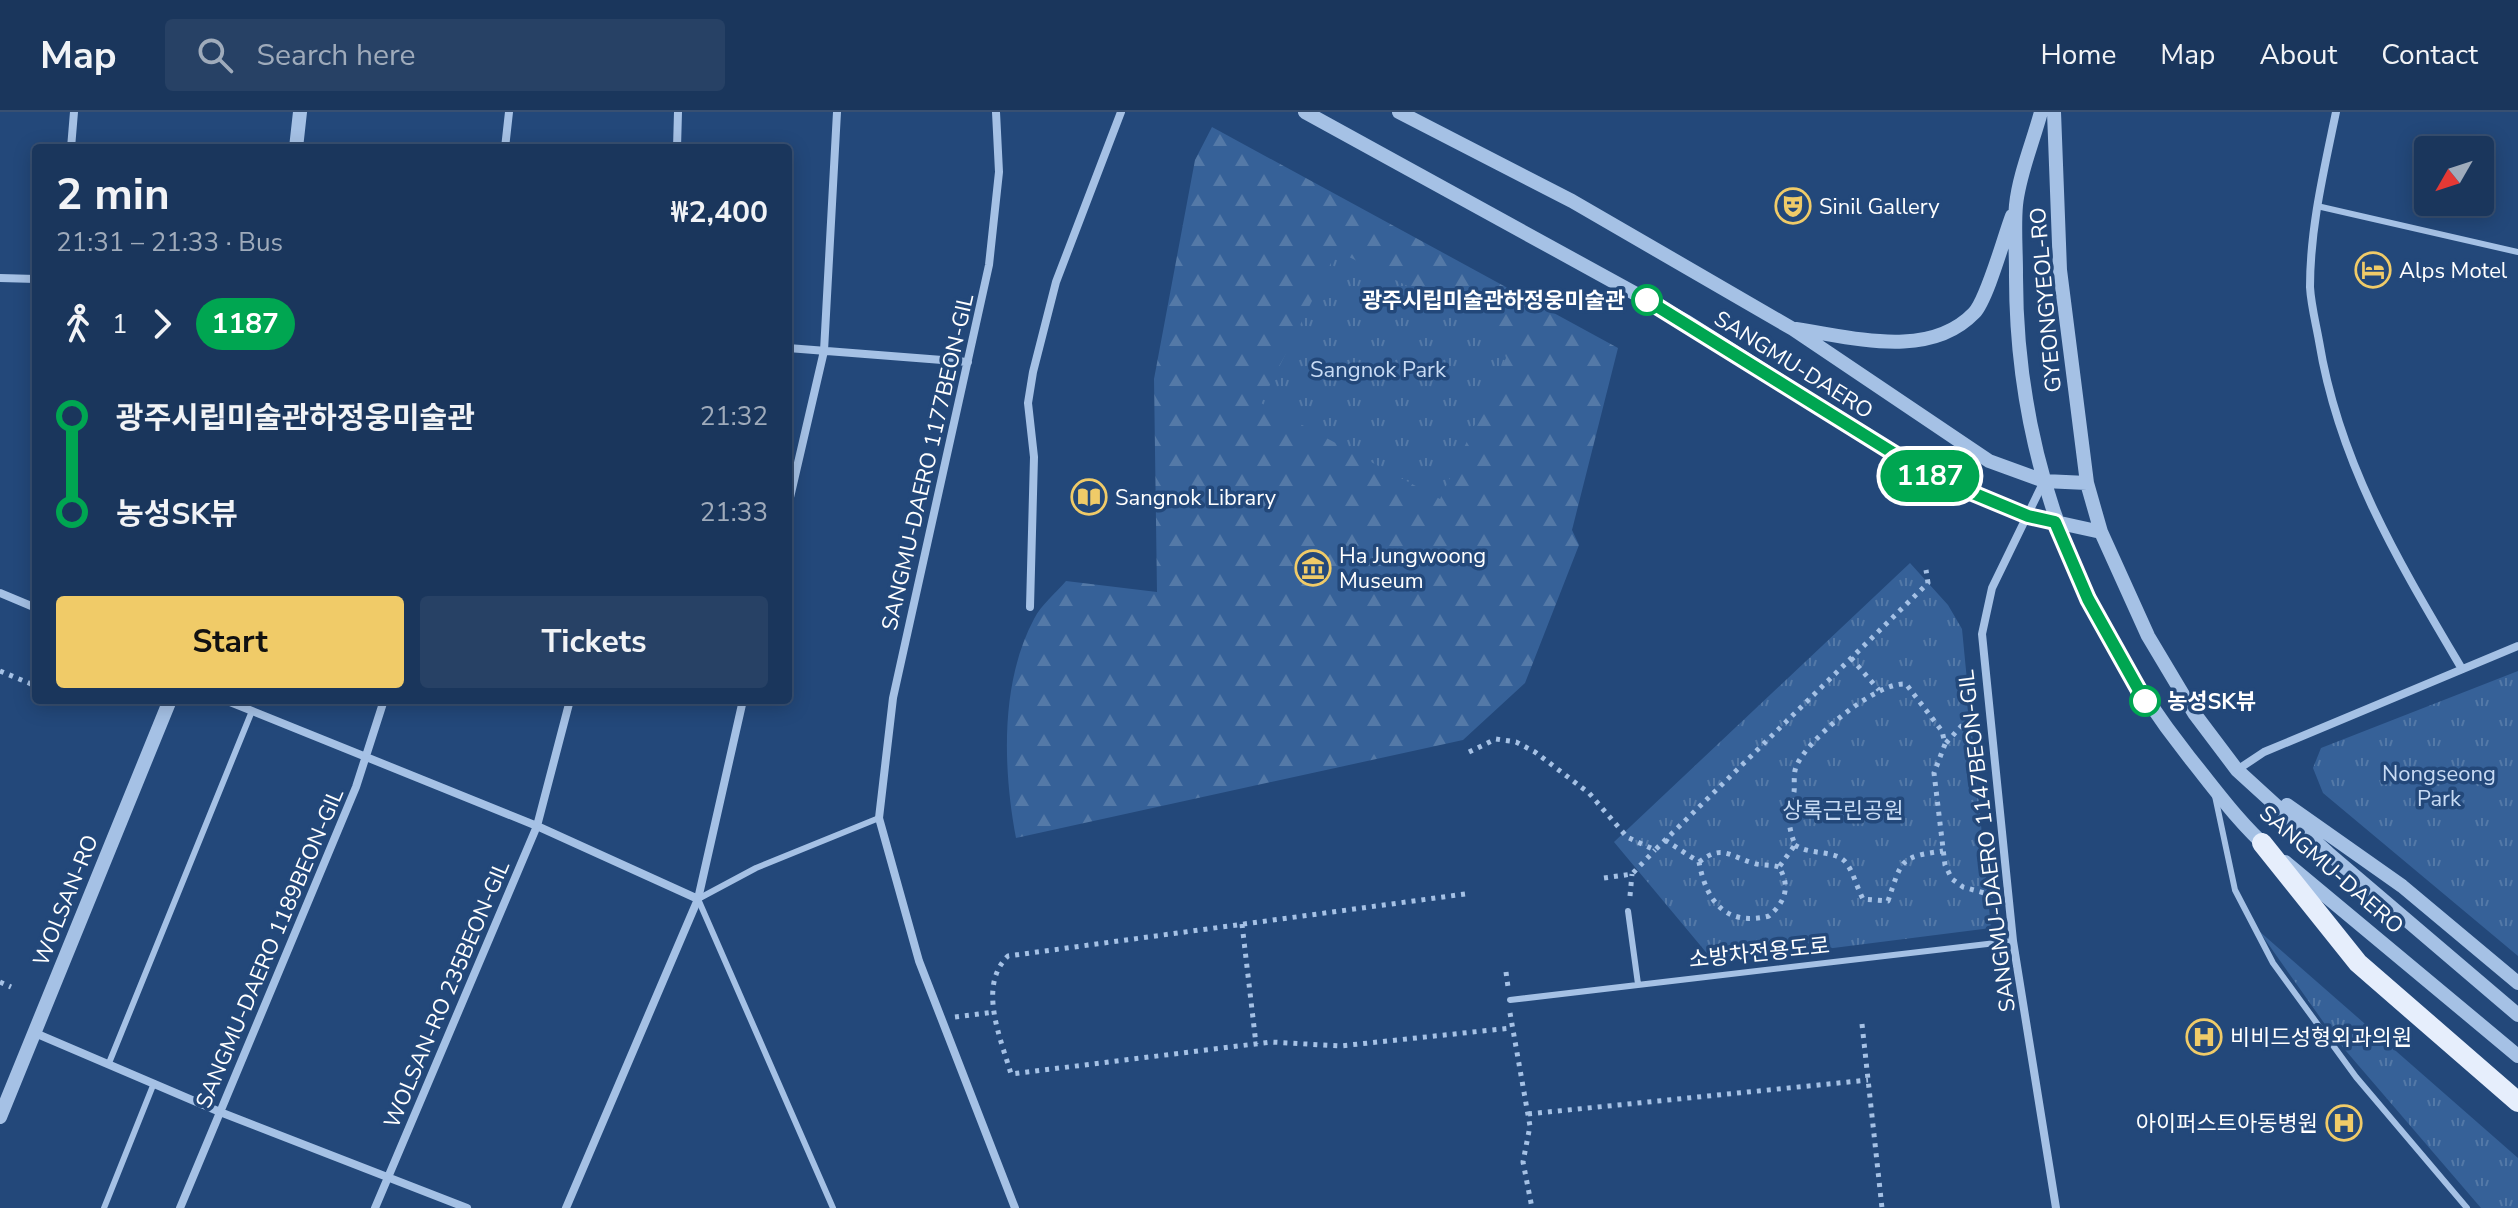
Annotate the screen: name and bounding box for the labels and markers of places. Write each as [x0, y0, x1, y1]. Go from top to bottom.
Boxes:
theatre icon: Sinil Gallery [1774, 187, 1812, 225]
place label: Sinil Gallery [1819, 192, 1940, 222]
hotel icon: Alps Motel [2354, 251, 2392, 289]
place label: Alps Motel [2399, 256, 2508, 286]
marker: 광주시립미술관하정웅미술관 [1632, 285, 1662, 315]
place label: 광주시립미술관하정웅미술관 [1362, 286, 1625, 316]
library icon: Sangnok Library [1070, 478, 1108, 516]
place label: Sangnok Library [1115, 483, 1277, 513]
place label: Ha Jungwoong Museum [1339, 541, 1486, 596]
museum icon: Ha Jungwoong Museum [1294, 549, 1332, 587]
marker: 농성SK뷰 [2130, 686, 2160, 716]
place label: 농성SK뷰 [2167, 687, 2256, 717]
hospital icon: 비비드성형외과의원 [2185, 1018, 2223, 1056]
place label: 비비드성형외과의원 [2230, 1023, 2412, 1053]
hospital icon: 아이퍼스트아동병원 [2325, 1104, 2363, 1142]
place label: 아이퍼스트아동병원 [2136, 1109, 2318, 1139]

